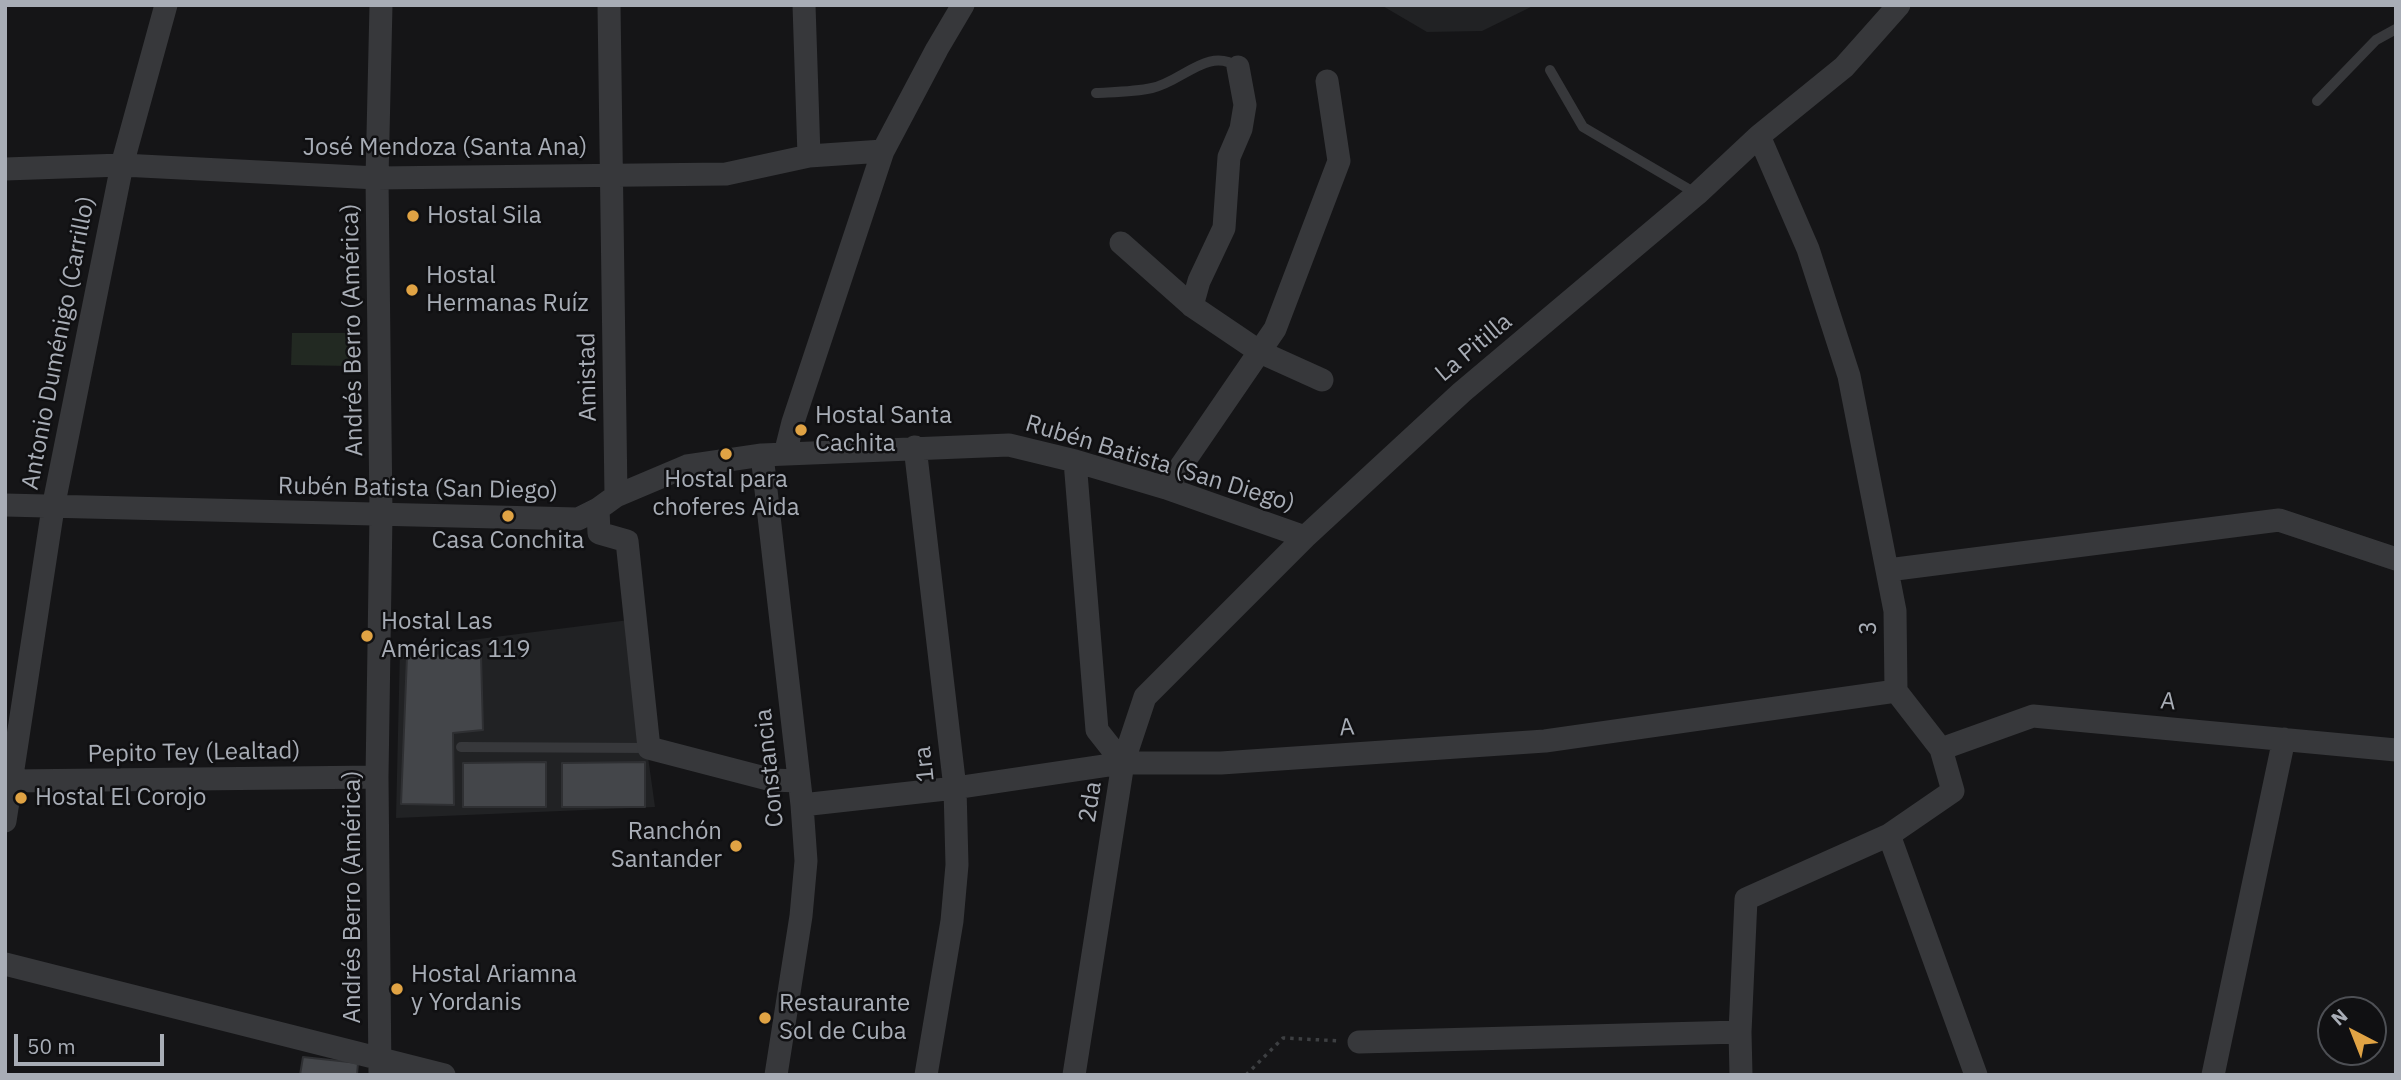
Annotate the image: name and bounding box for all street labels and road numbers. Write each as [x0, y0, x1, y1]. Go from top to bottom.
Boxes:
street label: José Mendoza (Santa Ana) [303, 134, 587, 162]
street label: Antonio Duménigo (Carrillo) [16, 194, 102, 492]
street label: Andrés Berro (América) [336, 203, 370, 457]
street label: La Pitilla [1430, 308, 1518, 388]
street label: Amistad [573, 332, 603, 422]
street label: Rubén Batista (San Diego) [1022, 409, 1298, 519]
street label: Rubén Batista (San Diego) [278, 472, 558, 506]
street label: 3 [1854, 621, 1884, 635]
street label: A [2159, 687, 2177, 717]
street label: Constancia [749, 707, 791, 829]
street label: A [1338, 713, 1356, 743]
street label: Pepito Tey (Lealtad) [87, 737, 301, 769]
street label: 1ra [909, 745, 941, 783]
street label: Andrés Berro (América) [339, 771, 367, 1023]
street label: 2da [1074, 779, 1108, 825]

